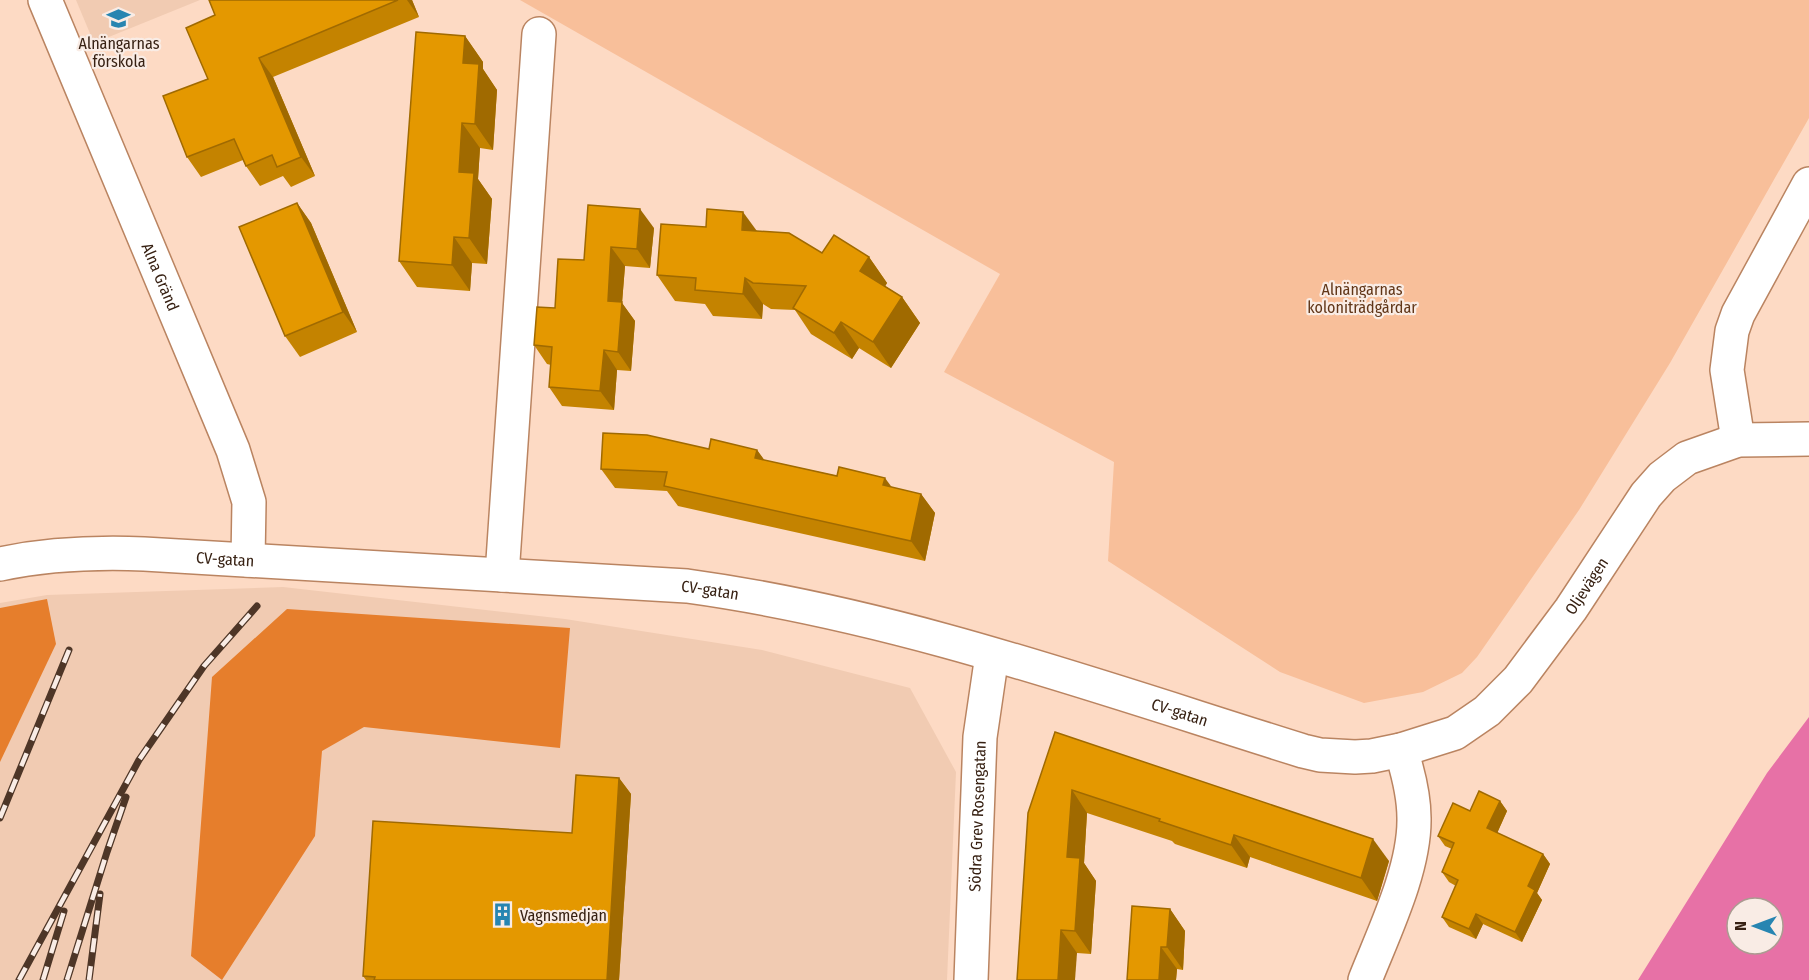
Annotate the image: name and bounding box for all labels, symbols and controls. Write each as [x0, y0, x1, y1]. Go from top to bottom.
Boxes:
school or university icon: Alnängarnas förskola [106, 5, 132, 31]
place label: Alnängarnas förskola [79, 34, 160, 71]
street label: Alna Gränd [138, 240, 183, 314]
park label: Alnängarnas koloniträdgårdar [1307, 280, 1417, 317]
street label: CV-gatan [196, 548, 255, 570]
street label: Oljevägen [1561, 554, 1612, 618]
street label: CV-gatan [681, 576, 740, 603]
street label: CV-gatan [1149, 694, 1211, 730]
street label: Södra Grev Rosengatan [965, 740, 989, 892]
north arrow [1725, 896, 1785, 956]
building icon: Vagnsmedjan [489, 902, 515, 928]
place label: Vagnsmedjan [520, 906, 607, 925]
text: N [1731, 921, 1750, 931]

